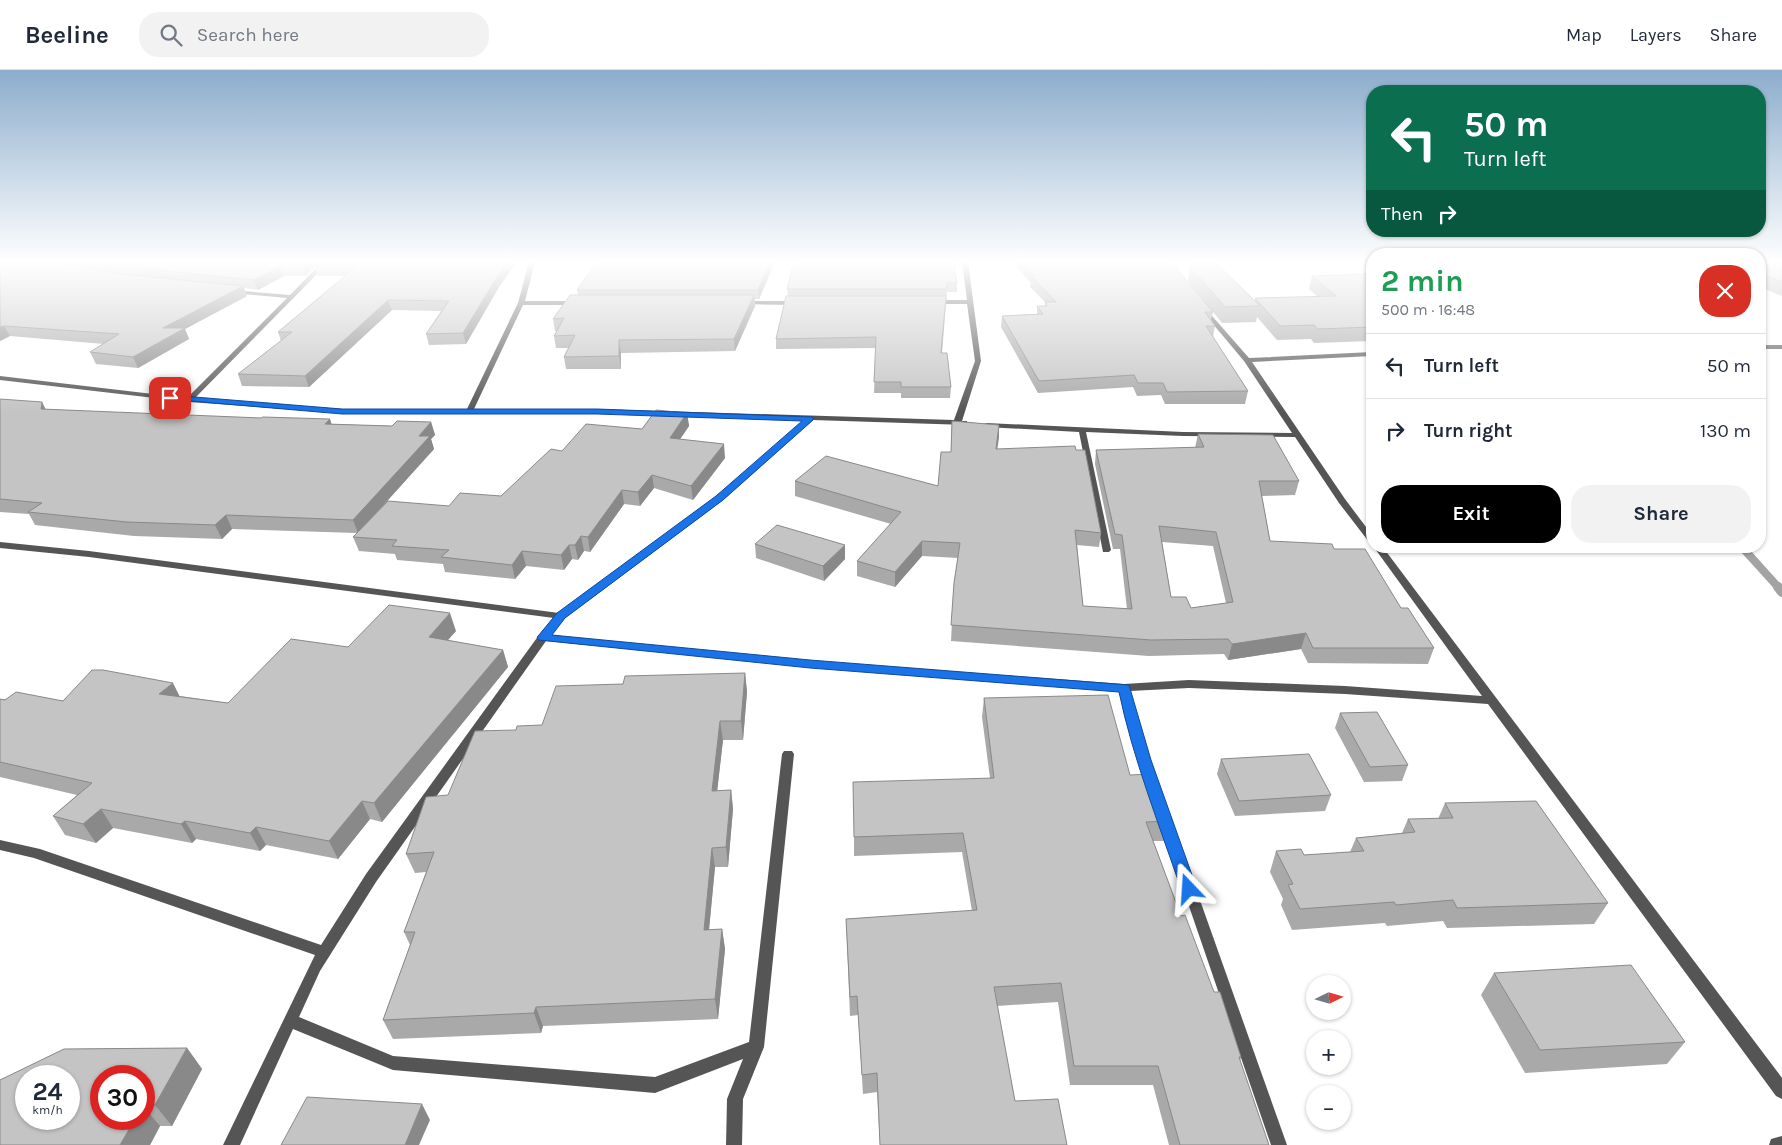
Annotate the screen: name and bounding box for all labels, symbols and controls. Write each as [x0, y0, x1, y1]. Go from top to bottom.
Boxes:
search box [139, 12, 489, 57]
text: Beeline [25, 21, 109, 49]
icon: search [157, 21, 185, 49]
text: Search here [197, 24, 299, 46]
text: Map [1566, 24, 1602, 46]
text: Layers [1630, 24, 1682, 46]
text: Share [1710, 24, 1757, 46]
text: 50 m [1464, 104, 1549, 145]
icon: left [1381, 105, 1446, 170]
text: Turn left [1464, 146, 1547, 172]
icon: right [1433, 200, 1461, 228]
text: Then [1381, 203, 1423, 225]
text: 2 min [1381, 263, 1464, 299]
button: close [1699, 265, 1751, 317]
text: 500 m · 16:48 [1381, 300, 1475, 319]
icon: left [1381, 352, 1409, 380]
text: Turn left [1424, 355, 1499, 377]
text: 50 m [1707, 355, 1751, 377]
pin [149, 377, 191, 419]
icon: arrive [156, 384, 184, 412]
icon: right [1381, 417, 1409, 445]
text: Turn right [1424, 420, 1513, 442]
text: 130 m [1700, 420, 1751, 442]
button: Exit [1381, 485, 1561, 543]
button: Share [1571, 485, 1751, 543]
position arrow [1162, 862, 1214, 914]
north arrow [1306, 975, 1351, 1020]
map controls [1306, 975, 1351, 1130]
button: + [1306, 1030, 1351, 1075]
speed limit sign: 30 [90, 1065, 155, 1130]
text: 24 [32, 1077, 63, 1106]
button: − [1306, 1085, 1351, 1130]
text: km/h [32, 1103, 63, 1117]

